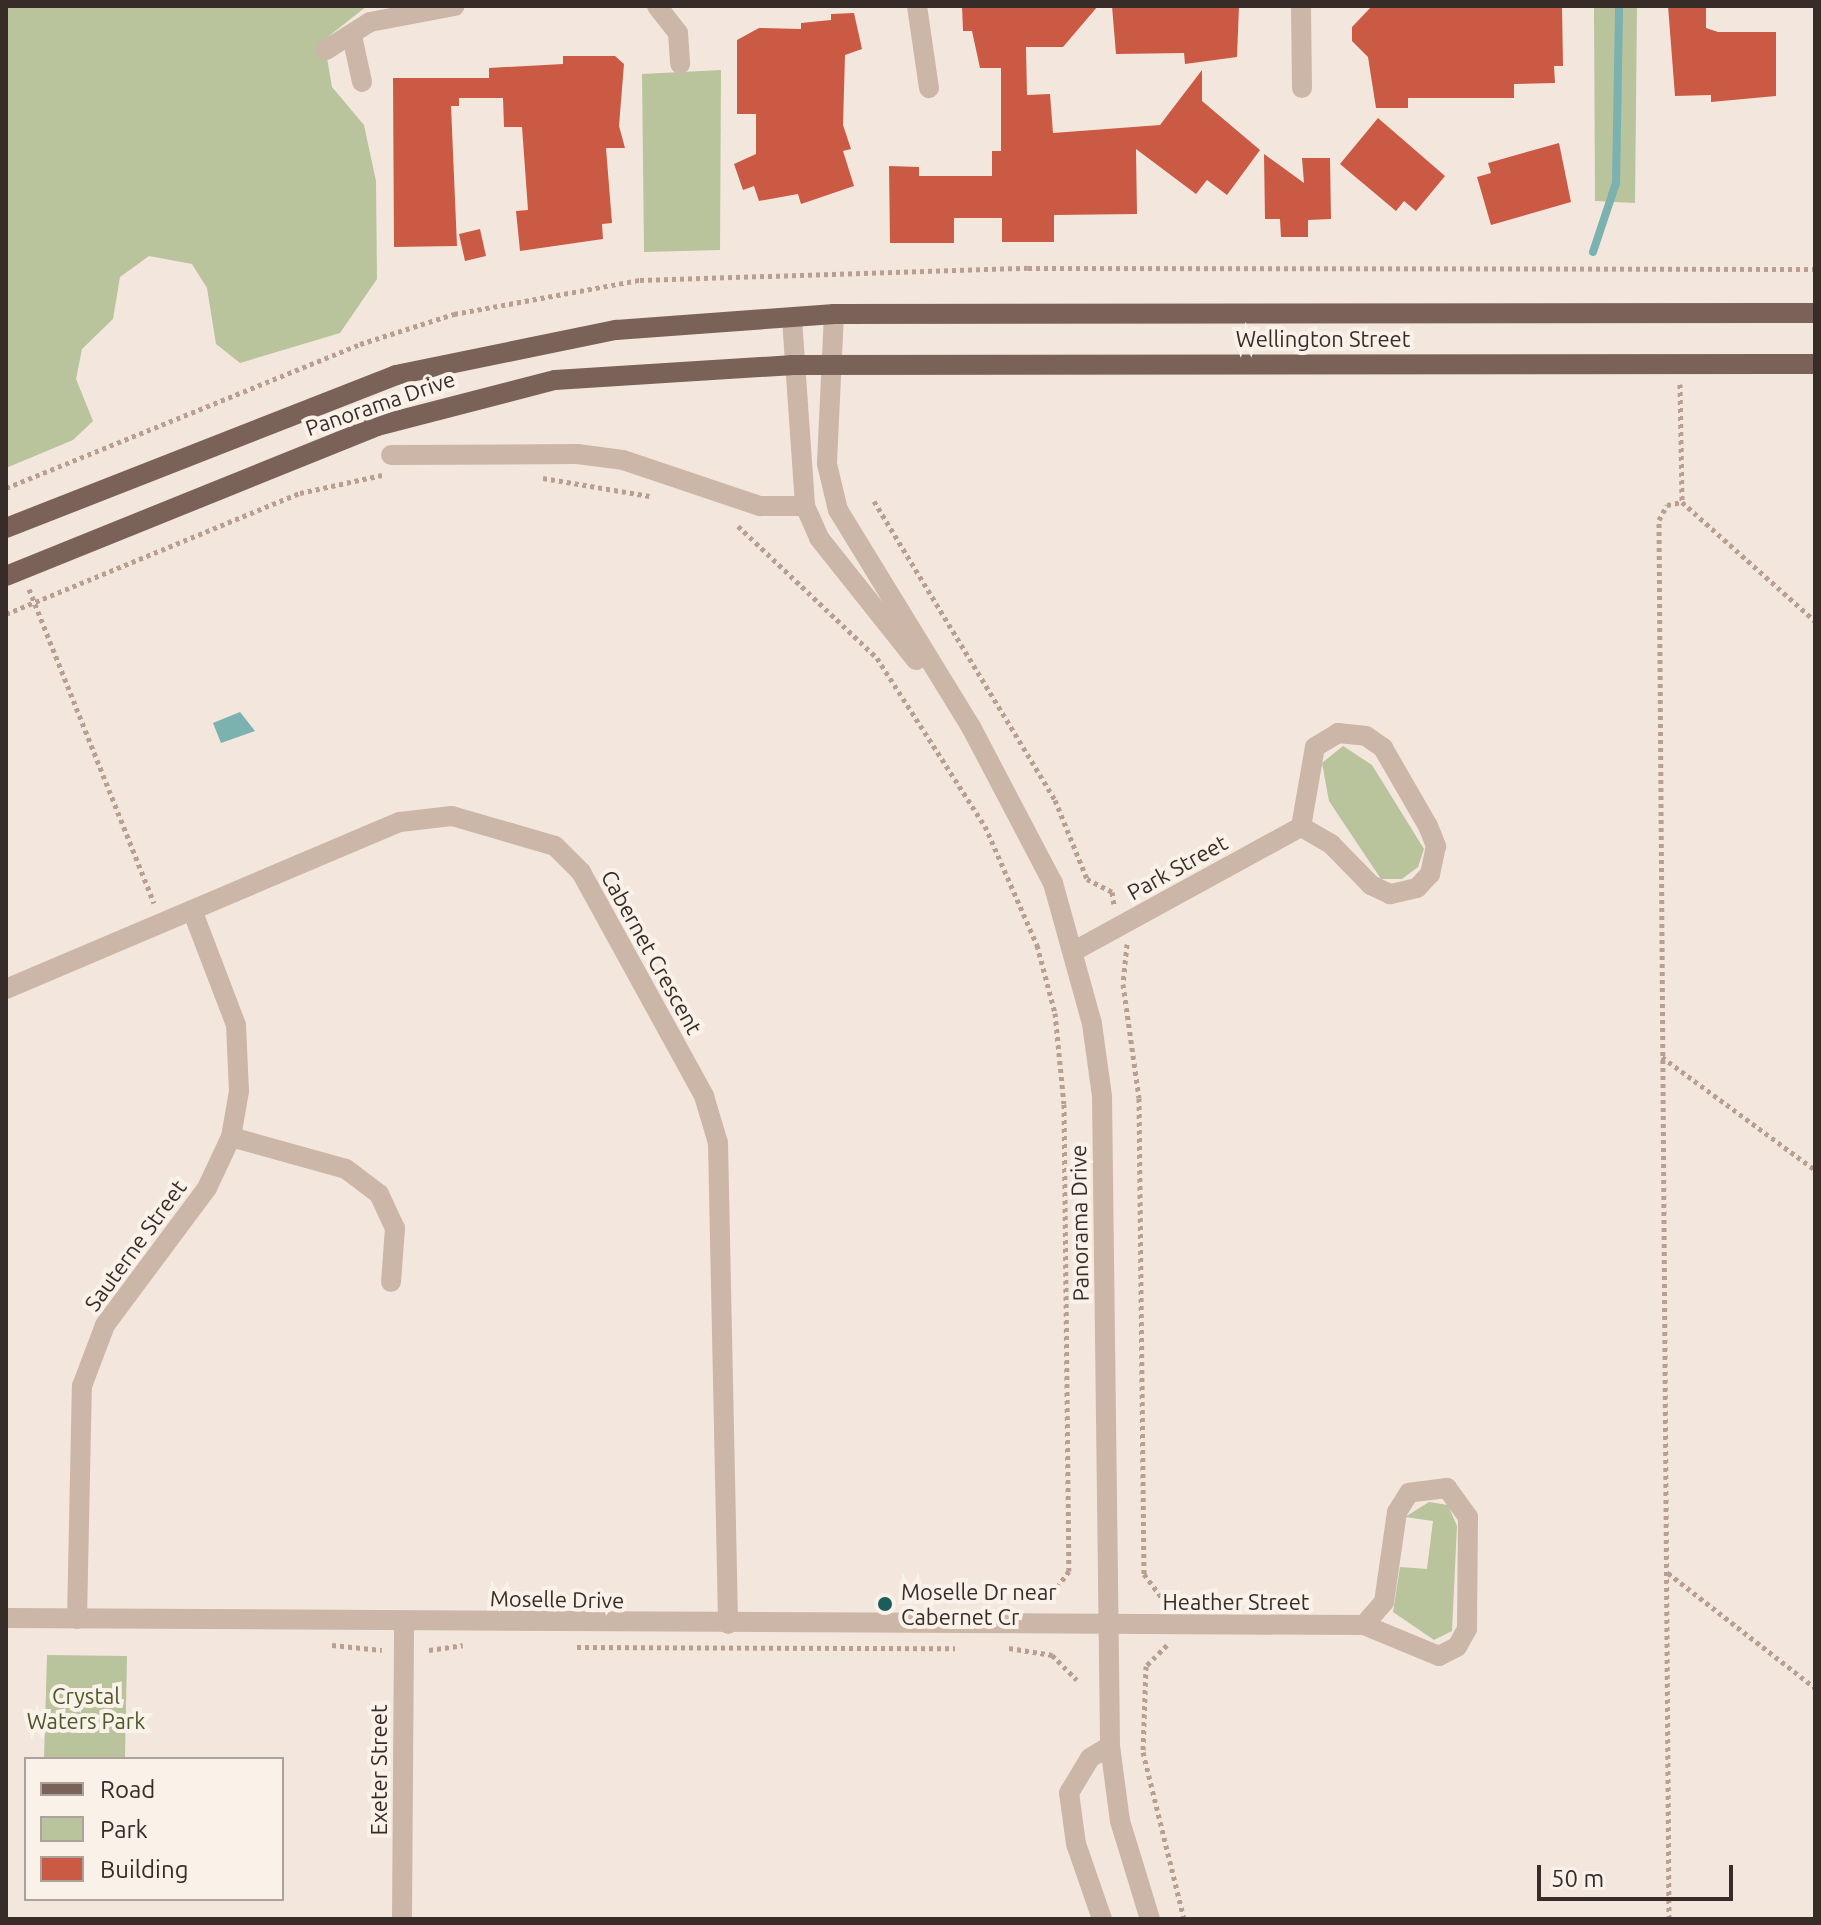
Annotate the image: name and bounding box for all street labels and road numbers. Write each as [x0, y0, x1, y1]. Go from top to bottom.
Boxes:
street label: Wellington Street [1236, 326, 1410, 352]
street label: Panorama Drive [302, 365, 458, 441]
street label: Park Street [1122, 829, 1232, 905]
street label: Cabernet Crescent [596, 865, 708, 1039]
street label: Panorama Drive [1064, 1144, 1094, 1302]
street label: Sauterne Street [79, 1174, 191, 1316]
street label: Moselle Drive [490, 1585, 624, 1613]
street label: Heather Street [1163, 1589, 1309, 1615]
street label: Exeter Street [366, 1704, 392, 1836]

